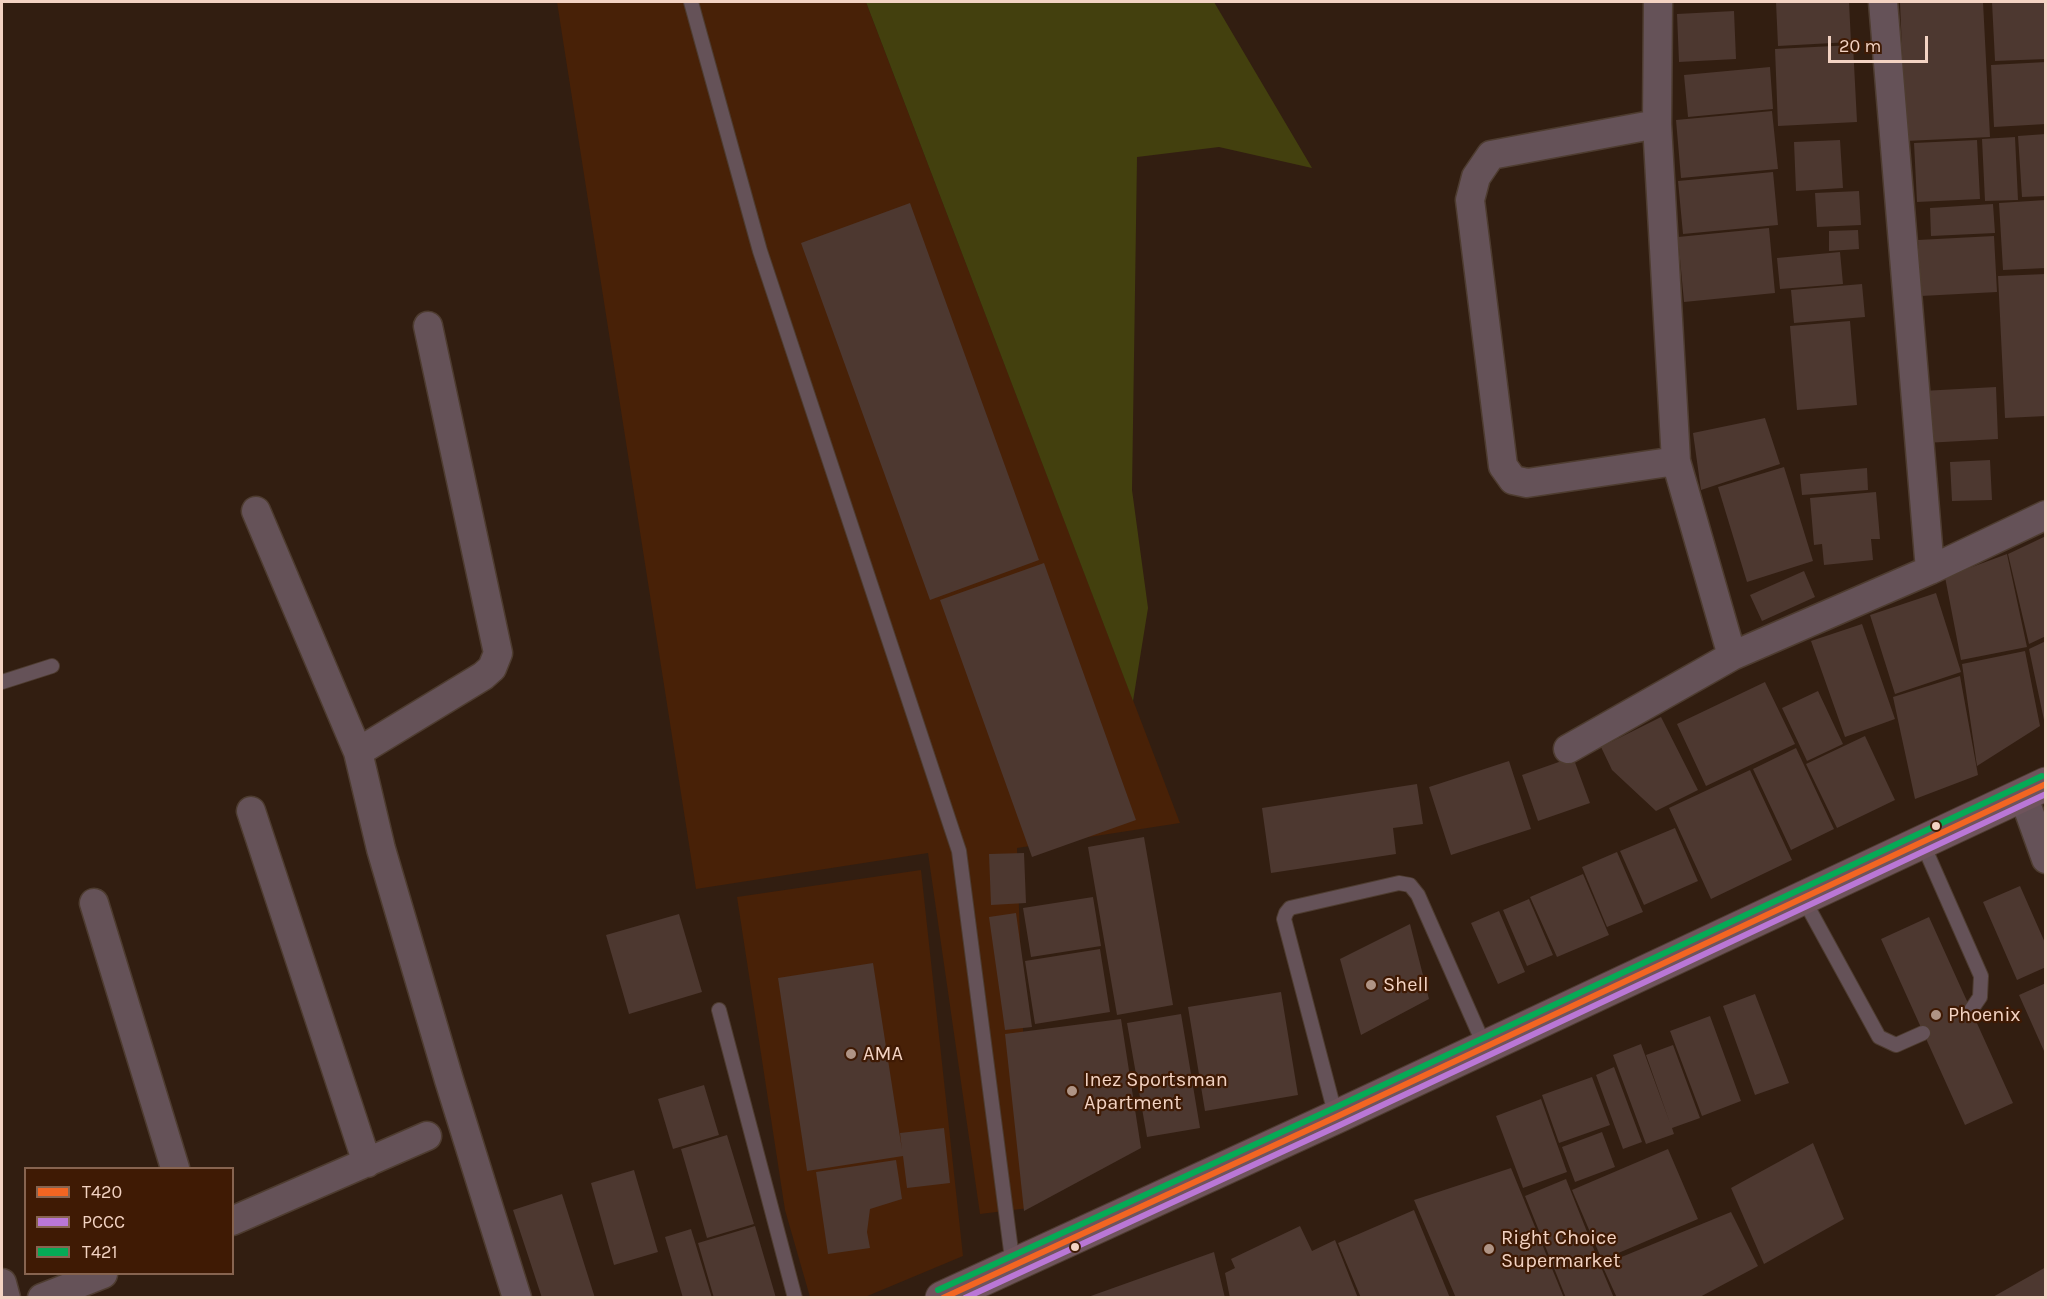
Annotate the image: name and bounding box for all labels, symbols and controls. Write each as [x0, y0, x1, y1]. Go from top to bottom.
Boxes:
scale bar [1831, 24, 1932, 62]
text: 20 m [1839, 35, 1881, 57]
unlabelled marker [1930, 820, 1942, 832]
place label: Shell [1383, 973, 1429, 997]
marker: Shell [1364, 978, 1378, 992]
place label: Phoenix [1948, 1003, 2021, 1027]
marker: Phoenix [1929, 1008, 1943, 1022]
place label: AMA [863, 1042, 903, 1066]
marker: AMA [844, 1047, 858, 1061]
place label: Inez Sportsman Apartment [1084, 1068, 1228, 1115]
marker: Inez Sportsman Apartment [1065, 1084, 1079, 1098]
legend [24, 1167, 234, 1275]
text: T420 [82, 1181, 122, 1203]
text: PCCC [82, 1211, 125, 1233]
place label: Right Choice Supermarket [1501, 1226, 1620, 1273]
text: T421 [82, 1241, 117, 1263]
unlabelled marker [1069, 1241, 1081, 1253]
marker: Right Choice Supermarket [1482, 1242, 1496, 1256]

